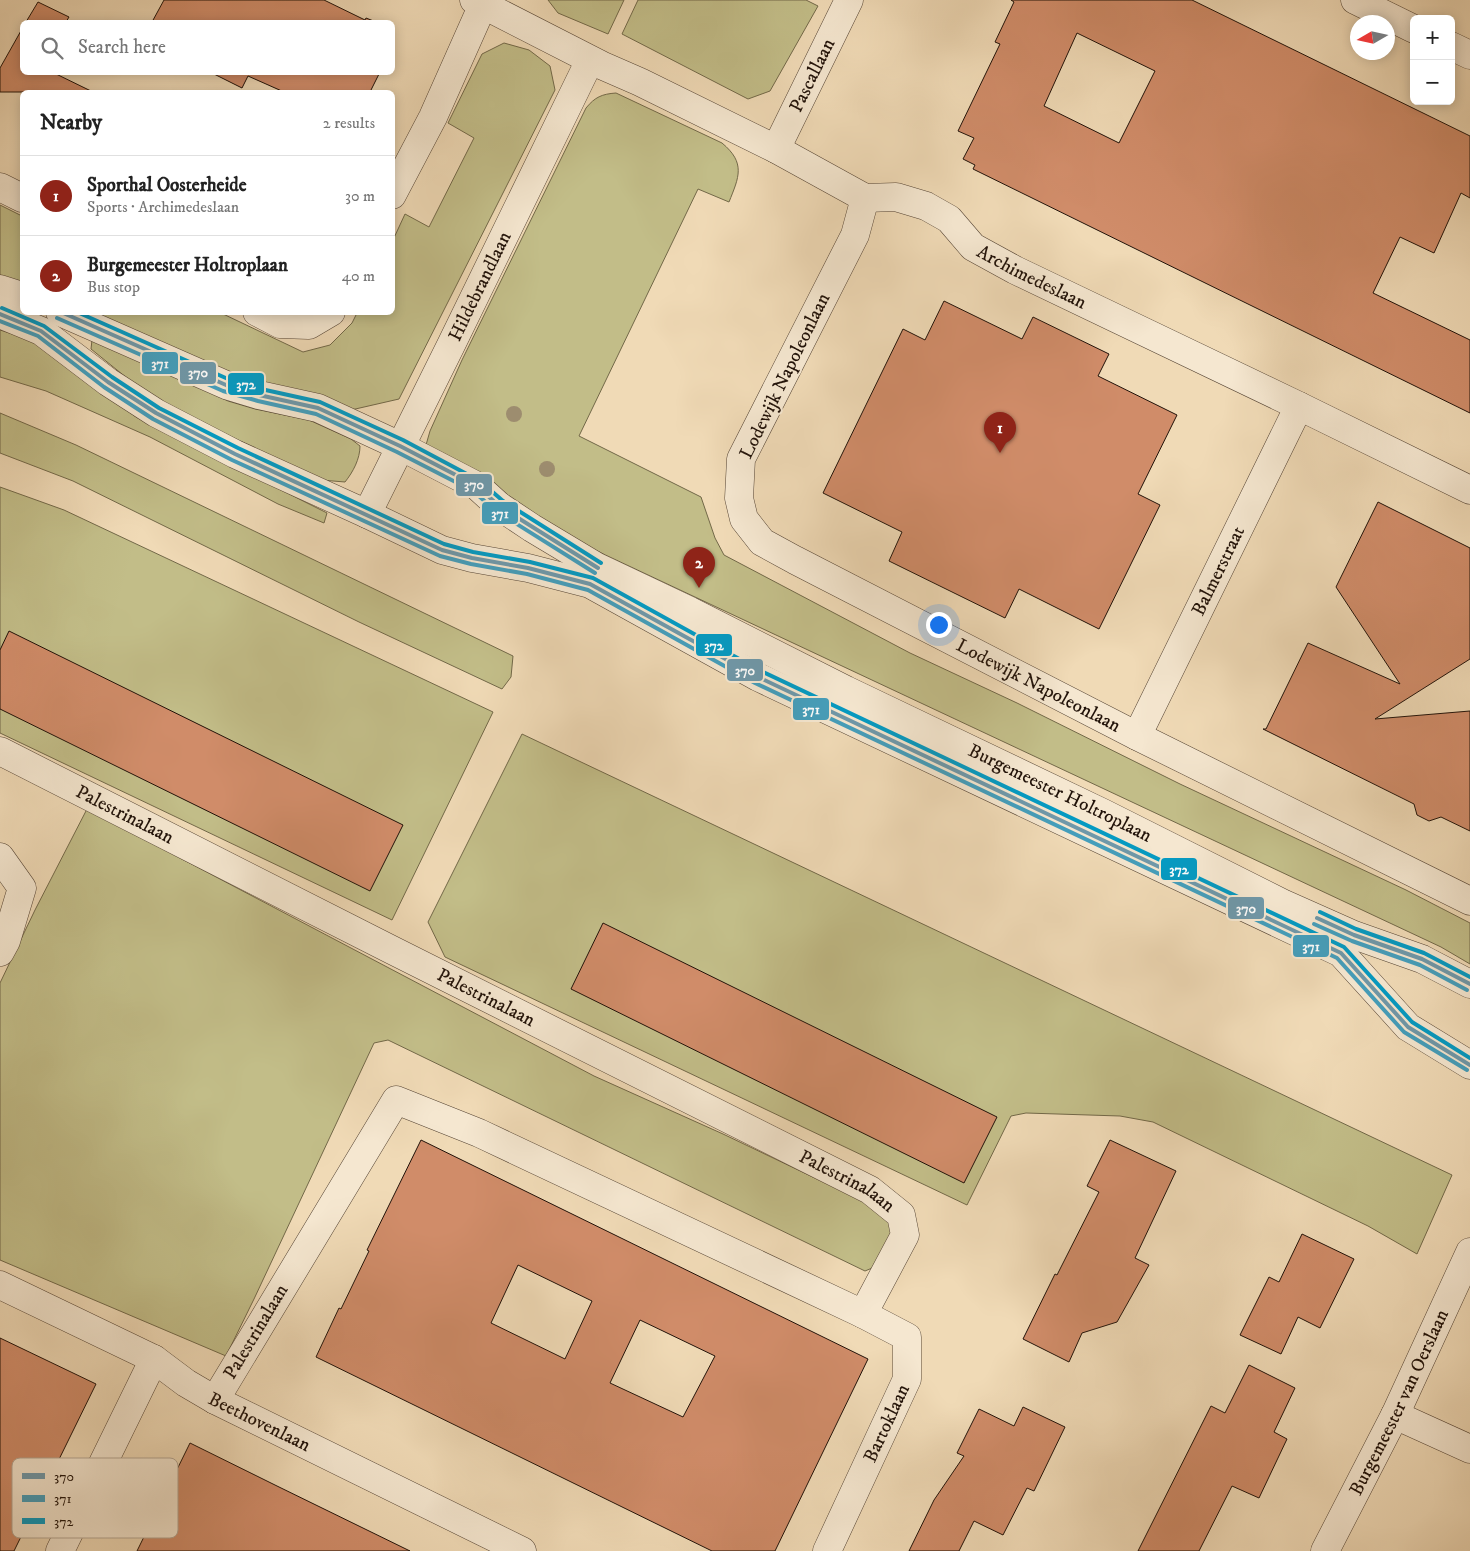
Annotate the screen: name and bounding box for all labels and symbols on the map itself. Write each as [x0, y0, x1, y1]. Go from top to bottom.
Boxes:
north arrow [1350, 15, 1395, 60]
street label: Pascallaan [784, 35, 840, 116]
street label: Hildebrandlaan [443, 228, 516, 345]
street label: Archimedeslaan [973, 240, 1090, 314]
street label: Lodewijk Napoleonlaan [735, 289, 835, 463]
line badge: 371 [141, 351, 179, 375]
text: 371 [151, 355, 169, 373]
line badge: 370 [179, 361, 217, 385]
text: 370 [188, 364, 209, 382]
line badge: 372 [227, 372, 265, 396]
text: 372 [236, 376, 257, 394]
pin: 1 [984, 412, 1016, 453]
line badge: 370 [455, 473, 493, 497]
text: 370 [464, 476, 485, 494]
line badge: 371 [481, 501, 519, 525]
text: 371 [491, 505, 509, 523]
street label: Balmerstraat [1186, 522, 1250, 619]
pin: 2 [683, 547, 715, 588]
your location [926, 612, 952, 638]
line badge: 372 [695, 633, 733, 657]
street label: Lodewijk Napoleonlaan [952, 633, 1125, 737]
text: 372 [704, 637, 725, 655]
line badge: 370 [726, 658, 764, 682]
text: 370 [735, 662, 756, 680]
line badge: 371 [792, 697, 830, 721]
text: 371 [802, 701, 820, 719]
street label: Burgemeester Holtroplaan [965, 739, 1156, 847]
street label: Palestrinalaan [72, 780, 178, 849]
line badge: 372 [1160, 857, 1198, 881]
text: 372 [1169, 861, 1190, 879]
line badge: 370 [1227, 896, 1265, 920]
text: 370 [1236, 900, 1257, 918]
line badge: 371 [1292, 934, 1330, 958]
text: 371 [1302, 938, 1320, 956]
street label: Palestrinalaan [433, 963, 539, 1032]
street label: Palestrinalaan [795, 1145, 900, 1217]
street label: Palestrinalaan [219, 1280, 293, 1384]
street label: Burgemeester van Oerslaan [1344, 1306, 1454, 1499]
street label: Bartoklaan [858, 1380, 915, 1466]
street label: Beethovenlaan [205, 1387, 314, 1457]
legend [12, 1458, 178, 1538]
text: 370 [54, 1468, 74, 1486]
text: 371 [54, 1490, 72, 1508]
text: 372 [54, 1513, 74, 1531]

